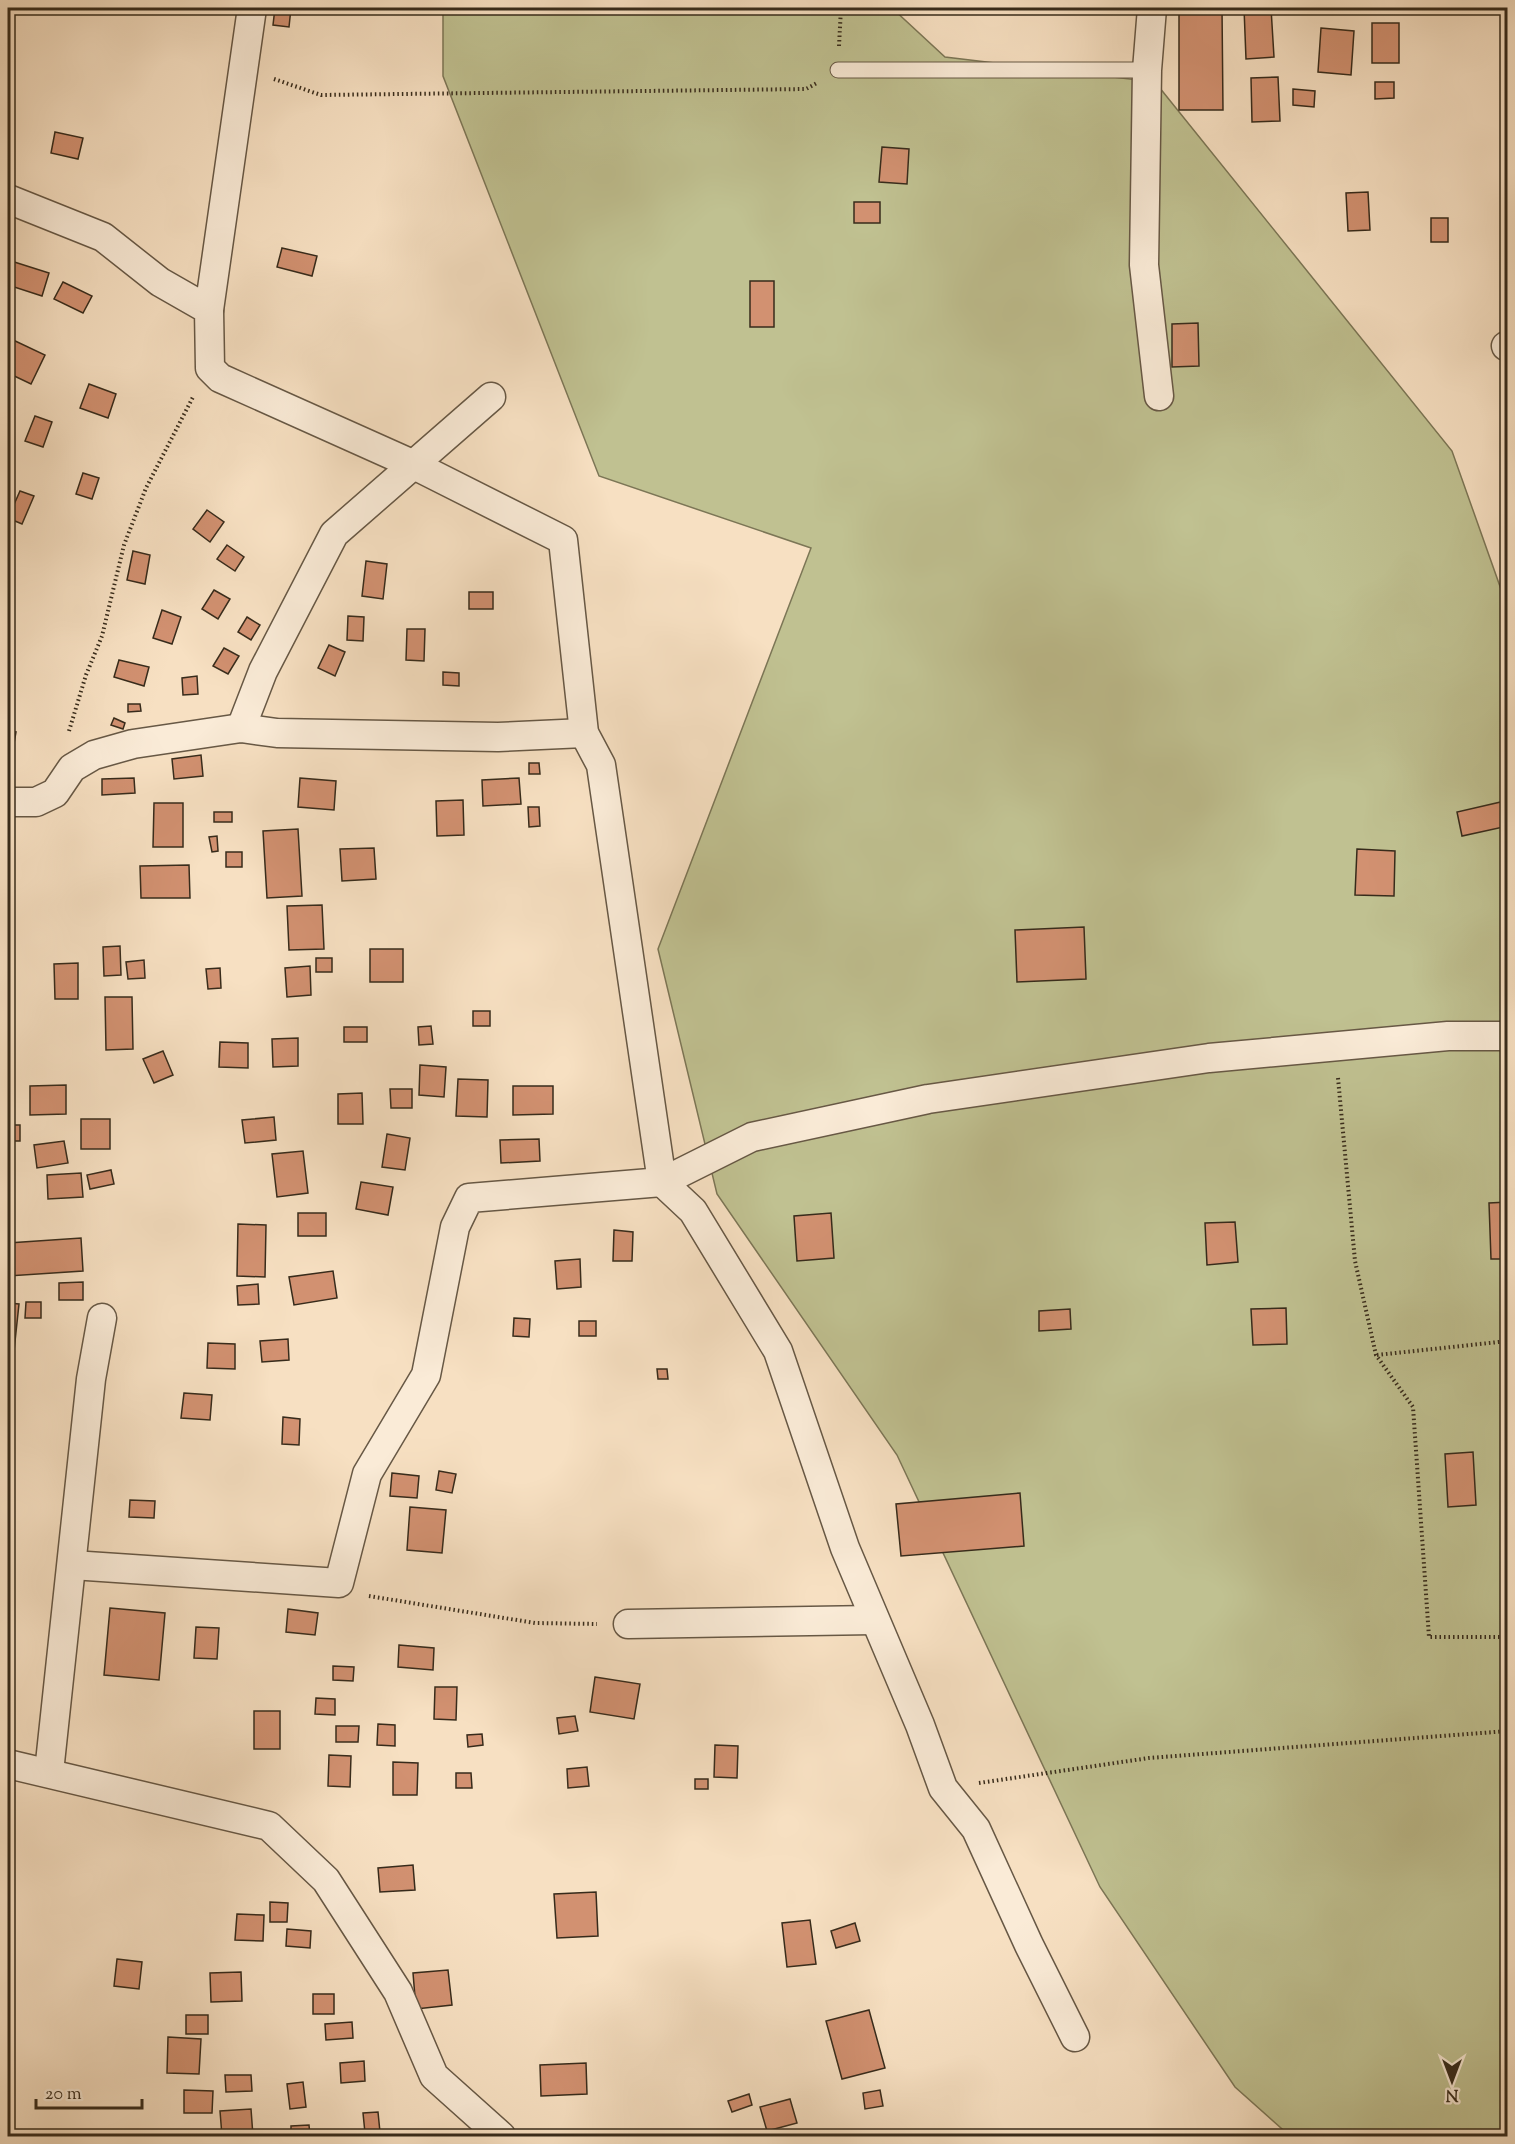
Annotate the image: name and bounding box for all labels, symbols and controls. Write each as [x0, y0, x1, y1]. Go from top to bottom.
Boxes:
north arrow [1422, 2051, 1482, 2111]
scale bar [36, 2072, 142, 2110]
text: 20 m [45, 2082, 82, 2108]
text: N [1445, 2082, 1458, 2105]

